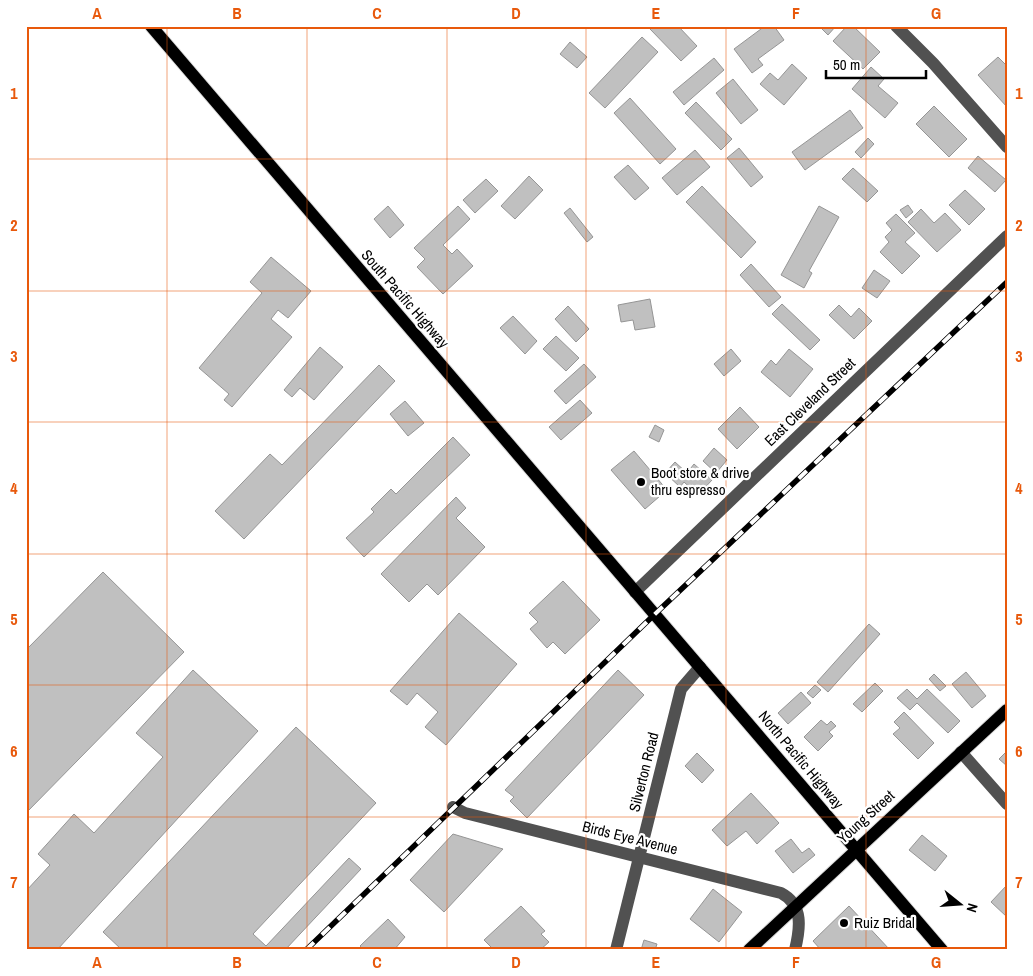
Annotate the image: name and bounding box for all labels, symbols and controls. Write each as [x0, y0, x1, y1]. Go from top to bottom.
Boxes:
text: A [92, 2, 102, 24]
text: B [232, 2, 242, 24]
text: C [372, 2, 382, 24]
text: D [511, 2, 521, 24]
text: E [652, 2, 661, 24]
text: F [792, 2, 800, 24]
text: G [931, 2, 941, 24]
scale bar [826, 48, 926, 80]
text: 50 m [833, 54, 860, 75]
text: 1 [10, 82, 18, 104]
text: 1 [1015, 82, 1023, 104]
text: 2 [10, 214, 18, 236]
text: 2 [1015, 214, 1023, 236]
street label: South Pacific Highway [357, 245, 455, 353]
text: 3 [10, 345, 18, 367]
text: 3 [1015, 345, 1023, 367]
street label: East Cleveland Street [760, 352, 860, 451]
place label: Boot store & drive thru espresso [651, 462, 750, 500]
marker: Boot store & drive thru espresso [635, 476, 647, 488]
text: 4 [10, 477, 18, 499]
text: 4 [1015, 477, 1023, 499]
text: 5 [10, 608, 18, 630]
text: 5 [1015, 608, 1023, 630]
street label: North Pacific Highway [754, 706, 849, 814]
street label: Silverton Road [623, 730, 664, 814]
text: 6 [10, 740, 18, 762]
text: 6 [1015, 740, 1023, 762]
street label: Young Street [832, 785, 899, 848]
street label: Birds Eye Avenue [580, 816, 680, 860]
text: 7 [10, 871, 18, 893]
text: 7 [1015, 871, 1023, 893]
north arrow [936, 878, 986, 928]
text: N [963, 901, 982, 914]
place label: Ruiz Bridal [854, 912, 915, 933]
marker: Ruiz Bridal [838, 917, 850, 929]
text: A [92, 951, 102, 973]
text: B [232, 951, 242, 973]
text: C [372, 951, 382, 973]
text: D [511, 951, 521, 973]
text: E [652, 951, 661, 973]
text: F [792, 951, 800, 973]
text: G [931, 951, 941, 973]

